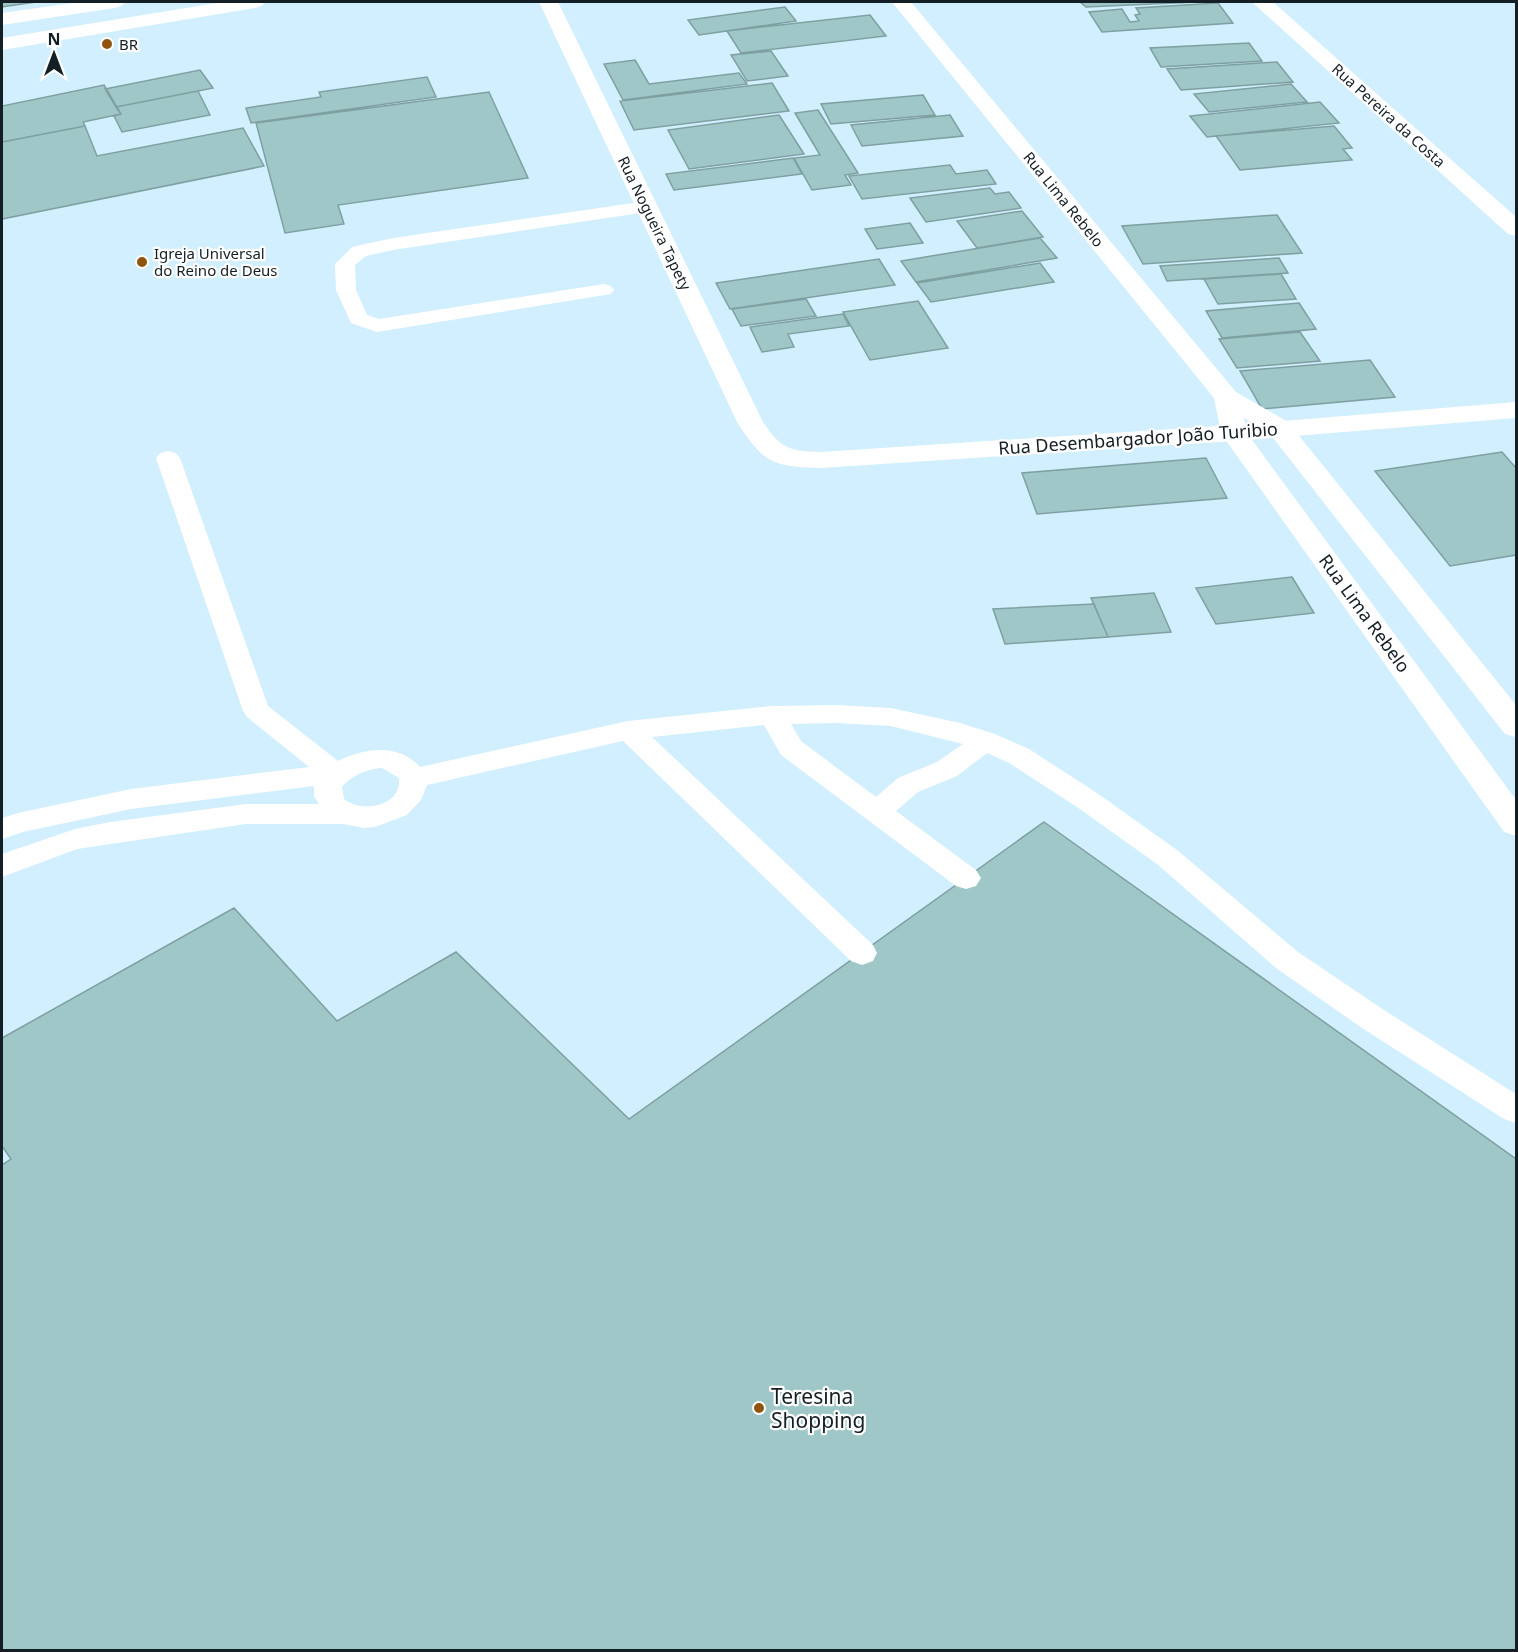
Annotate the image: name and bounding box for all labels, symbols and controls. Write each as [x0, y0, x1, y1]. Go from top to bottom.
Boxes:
north arrow [24, 24, 84, 84]
text: N [47, 28, 61, 50]
place label: BR [119, 34, 139, 54]
marker: BR [100, 37, 114, 51]
street label: Rua Pereira da Costa [1328, 59, 1450, 171]
street label: Rua Lima Rebelo [1019, 147, 1109, 251]
street label: Rua Nogueira Tapety [614, 153, 696, 294]
place label: Igreja Universal do Reino de Deus [154, 243, 278, 280]
marker: Igreja Universal do Reino de Deus [135, 255, 149, 269]
street label: Rua Desembargador João Turibio [997, 416, 1279, 460]
street label: Rua Lima Rebelo [1314, 549, 1416, 677]
place label: Teresina Shopping [771, 1382, 865, 1434]
marker: Teresina Shopping [752, 1401, 766, 1415]

